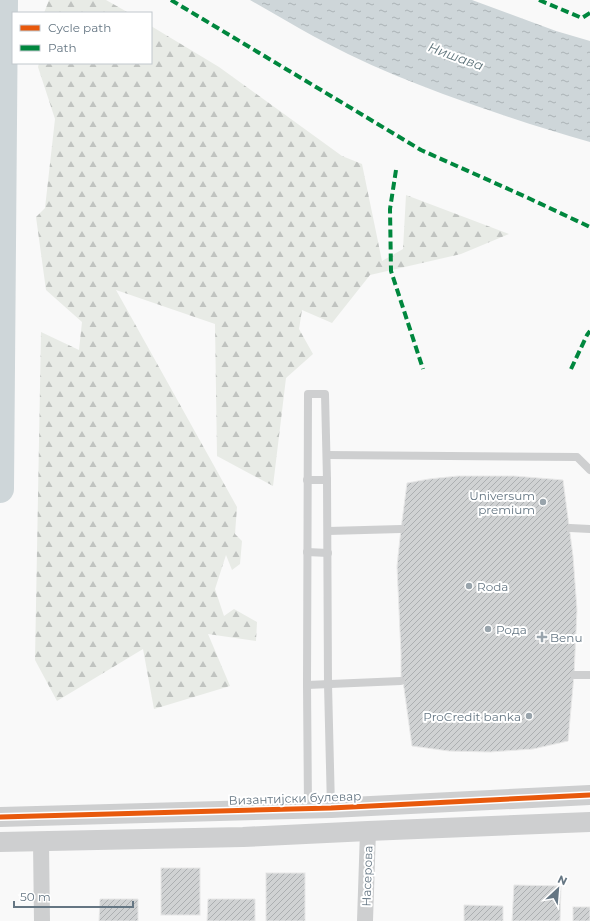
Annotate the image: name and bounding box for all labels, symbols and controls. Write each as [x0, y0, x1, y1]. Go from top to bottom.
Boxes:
legend [12, 12, 152, 64]
text: Cycle path [48, 20, 111, 35]
water label: Нишава [426, 39, 486, 73]
text: Path [48, 40, 77, 55]
place label: Universum premium [469, 488, 535, 517]
marker: Universum premium [538, 497, 548, 507]
place label: Roda [477, 579, 508, 594]
marker: Roda [464, 581, 474, 591]
place label: Рода [496, 622, 527, 637]
marker: Рода [483, 624, 493, 634]
place label: Benu [550, 630, 582, 645]
marker: Benu [537, 632, 547, 642]
place label: ProCredit banka [423, 709, 521, 724]
marker: ProCredit banka [524, 711, 534, 721]
street label: Византијски булевар [228, 788, 362, 808]
street label: Насерова [358, 845, 376, 907]
north arrow [538, 869, 578, 909]
text: N [555, 872, 569, 888]
scale bar [14, 883, 133, 909]
text: 50 m [20, 889, 51, 904]

